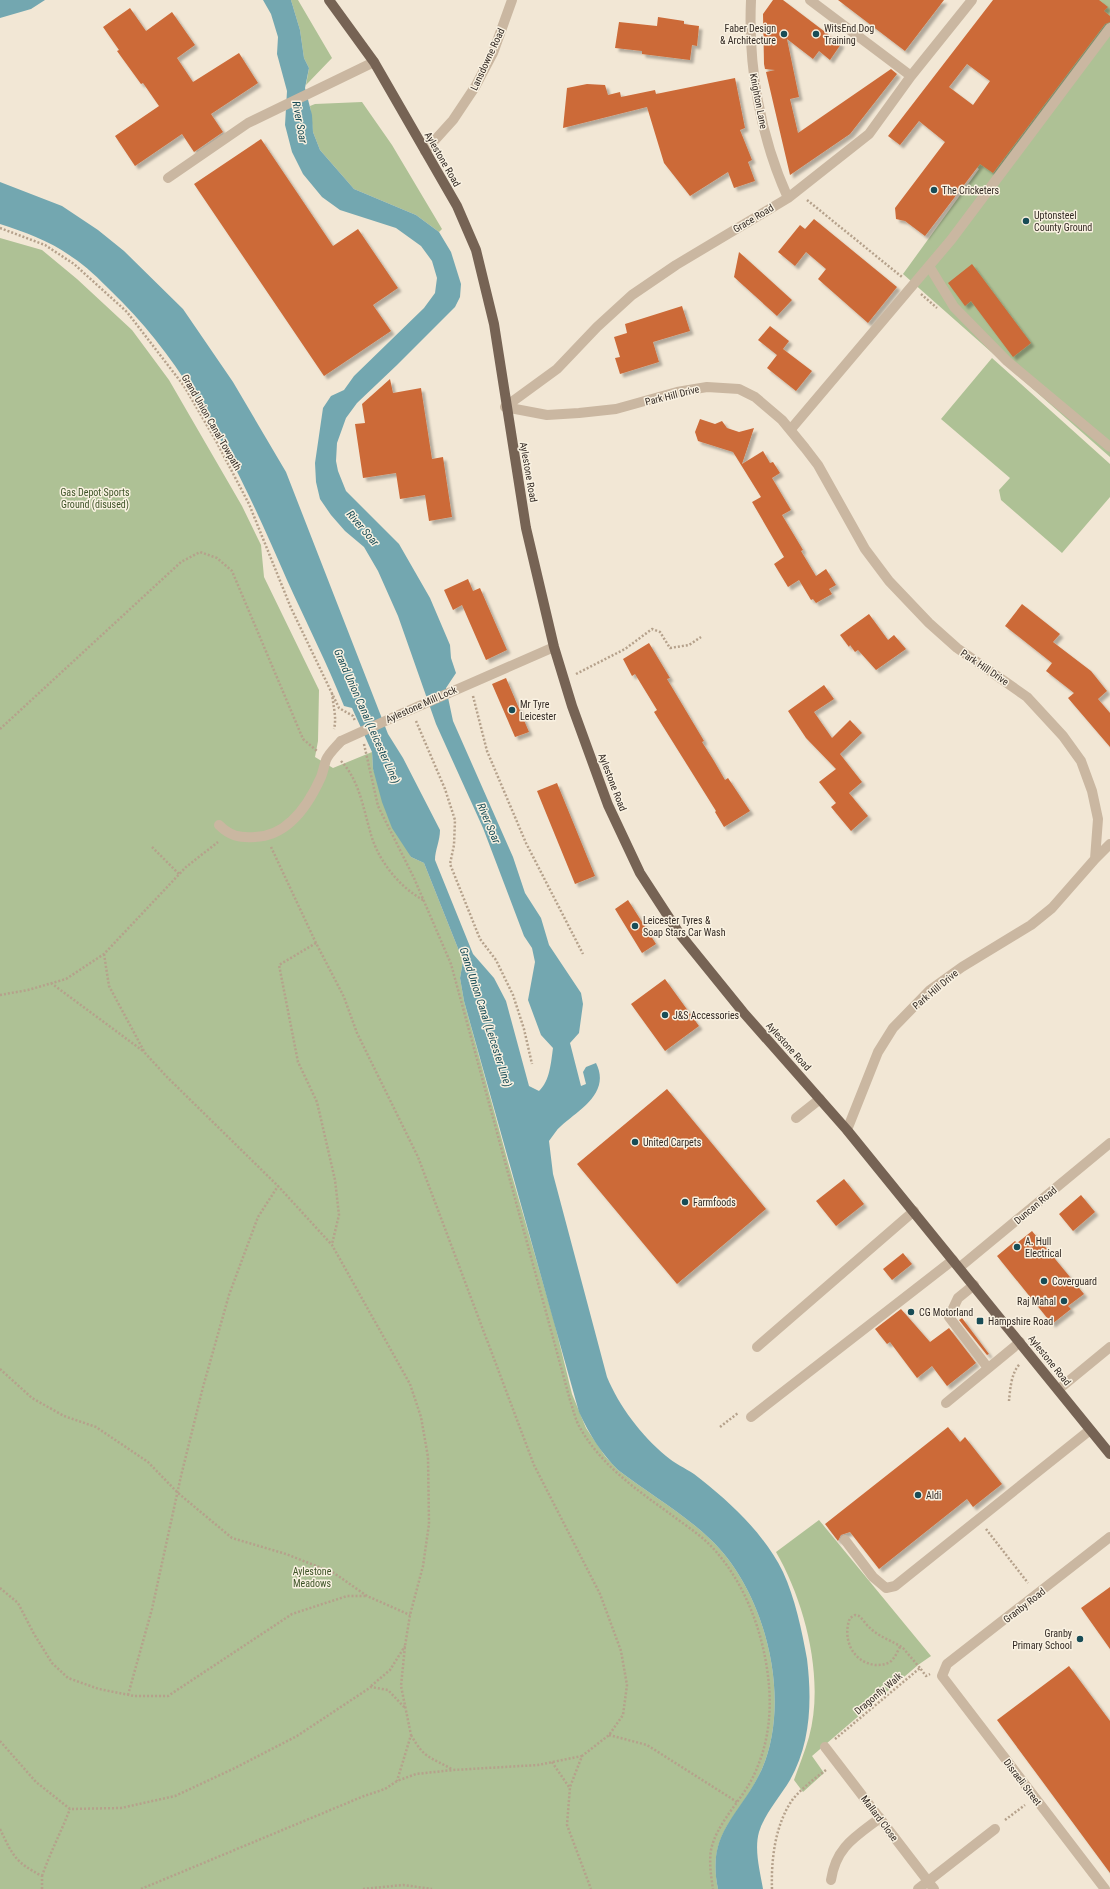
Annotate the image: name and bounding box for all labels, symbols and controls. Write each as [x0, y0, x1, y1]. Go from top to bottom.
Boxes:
place label: Faber Design & Architecture [720, 23, 776, 46]
place label: WitsEnd Dog Training [824, 23, 874, 46]
street label: Lansdowne Road [468, 26, 507, 92]
marker: Faber Design & Architecture [779, 29, 789, 39]
marker: WitsEnd Dog Training [811, 29, 821, 39]
street label: Knighton Lane [748, 72, 769, 130]
water label: River Soar [289, 100, 310, 145]
street label: Aylestone Road [423, 130, 463, 188]
marker: The Cricketers [929, 185, 939, 195]
place label: The Cricketers [942, 185, 999, 196]
street label: Grace Road [731, 202, 776, 235]
place label: Uptonsteel County Ground [1034, 210, 1092, 233]
marker: Uptonsteel County Ground [1021, 216, 1031, 226]
street label: Grand Union Canal Towpath [180, 372, 244, 472]
street label: Park Hill Drive [644, 383, 701, 408]
street label: Aylestone Road [518, 441, 539, 503]
park label: Gas Depot Sports Ground (disused) [60, 487, 130, 511]
water label: River Soar [344, 508, 382, 549]
water label: Grand Union Canal (Leicester Line) [331, 647, 402, 786]
street label: Park Hill Drive [959, 647, 1011, 688]
street label: Aylestone Mill Lock [384, 684, 459, 725]
place label: Mr Tyre Leicester [520, 699, 556, 722]
marker: Mr Tyre Leicester [507, 705, 517, 715]
street label: Aylestone Road [596, 752, 629, 813]
water label: River Soar [474, 801, 503, 846]
place label: Leicester Tyres & Soap Stars Car Wash [643, 915, 726, 938]
marker: Leicester Tyres & Soap Stars Car Wash [630, 921, 640, 931]
water label: Grand Union Canal (Leicester Line) [457, 946, 514, 1089]
street label: Park Hill Drive [911, 967, 960, 1011]
marker: J&S Accessories [660, 1010, 670, 1020]
place label: J&S Accessories [673, 1010, 740, 1021]
street label: Aylestone Road [764, 1020, 813, 1073]
marker: United Carpets [630, 1137, 640, 1147]
place label: United Carpets [643, 1137, 702, 1148]
street label: Duncan Road [1012, 1184, 1059, 1226]
marker: Farmfoods [680, 1197, 690, 1207]
place label: Farmfoods [693, 1197, 736, 1208]
place label: A. Hull Electrical [1025, 1236, 1062, 1259]
marker: A. Hull Electrical [1012, 1242, 1022, 1252]
marker: Coverguard [1039, 1276, 1049, 1286]
place label: Coverguard [1052, 1276, 1097, 1287]
place label: Raj Mahal [1017, 1296, 1056, 1307]
marker: Raj Mahal [1059, 1296, 1069, 1306]
marker: CG Motorland [906, 1307, 916, 1317]
place label: CG Motorland [919, 1307, 973, 1318]
marker: Hampshire Road [975, 1316, 985, 1326]
place label: Hampshire Road [988, 1316, 1053, 1327]
street label: Aylestone Road [1026, 1333, 1073, 1388]
marker: Aldi [913, 1490, 923, 1500]
place label: Aldi [926, 1490, 941, 1501]
park label: Aylestone Meadows [293, 1566, 332, 1589]
street label: Granby Road [1001, 1586, 1047, 1625]
place label: Granby Primary School [1012, 1628, 1072, 1651]
marker: Granby Primary School [1075, 1634, 1085, 1644]
street label: Dragonfly Walk [852, 1670, 905, 1716]
street label: Disraeli Street [1002, 1757, 1044, 1808]
street label: Mallard Close [859, 1793, 900, 1843]

